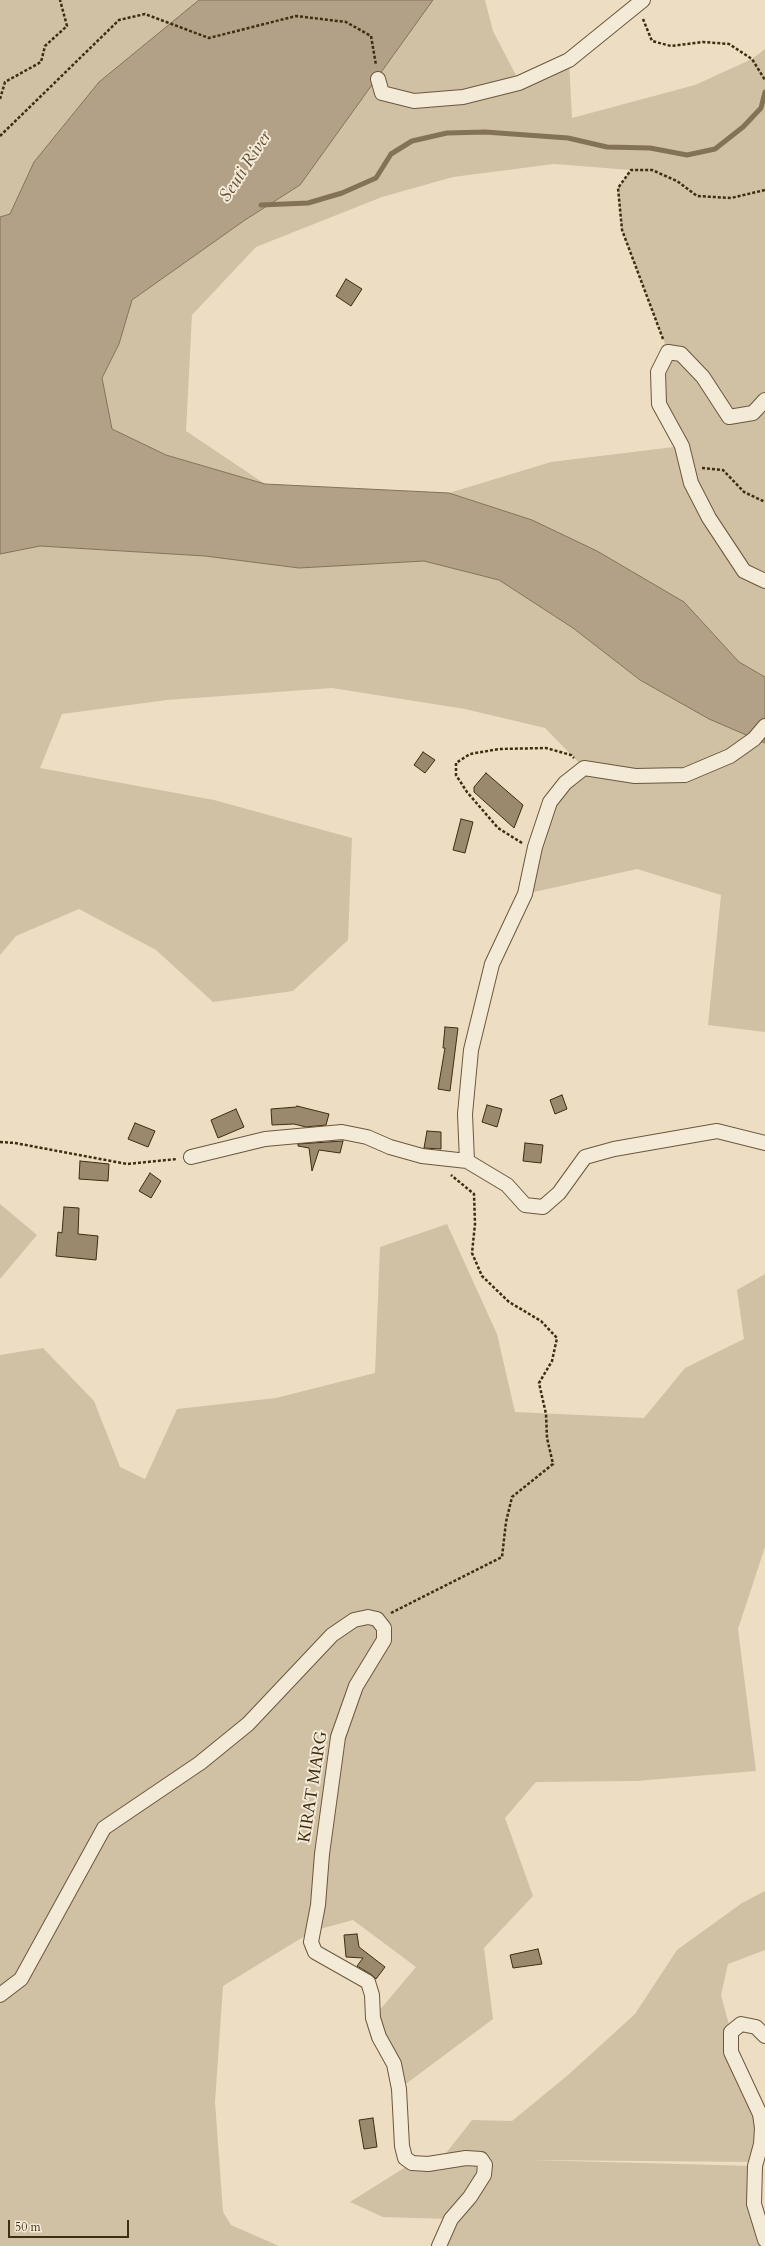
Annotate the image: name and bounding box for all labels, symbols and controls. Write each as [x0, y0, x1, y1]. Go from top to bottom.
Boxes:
water label: Seuti River [215, 128, 277, 206]
street label: KIRAT MARG [295, 1730, 333, 1844]
scale bar [10, 2212, 131, 2238]
text: 50 m [15, 2219, 41, 2235]

